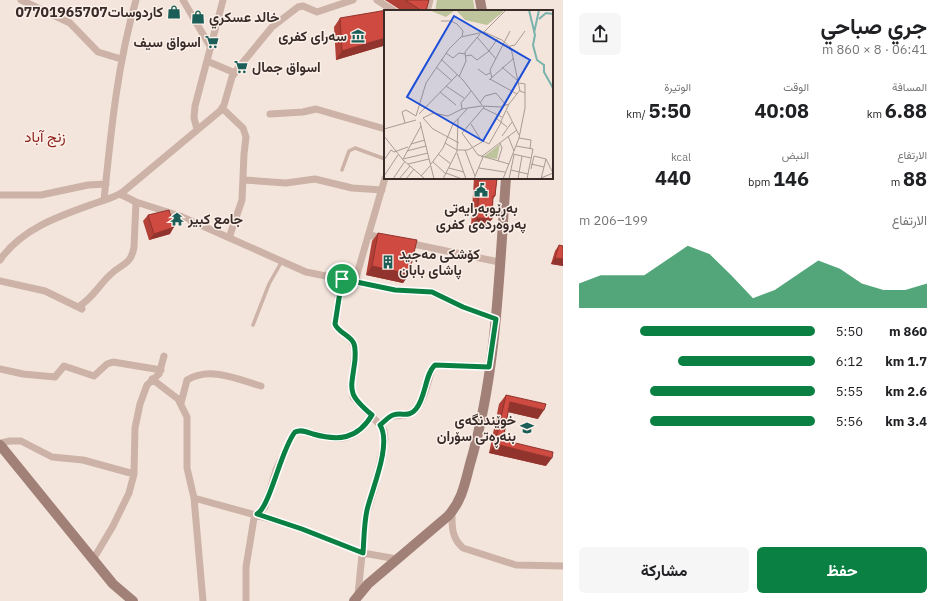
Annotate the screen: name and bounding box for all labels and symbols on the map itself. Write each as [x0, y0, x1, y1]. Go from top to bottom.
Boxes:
place label: كاردوسات07701965707 [15, 3, 163, 21]
shop icon: كاردوسات07701965707 [166, 4, 182, 20]
place label: خالد عسکري [209, 8, 280, 29]
shop icon: خالد عسکري [190, 9, 206, 25]
inset map [384, 10, 553, 179]
place label: سەرای کفری [278, 27, 347, 45]
museum icon: سەرای کفری [350, 28, 366, 44]
place label: اسواق سيف [134, 33, 201, 51]
supermarket icon: اسواق سيف [204, 34, 220, 50]
place label: اسواق جمال [252, 58, 321, 76]
supermarket icon: اسواق جمال [233, 59, 249, 75]
district label: زنج آباد [24, 127, 66, 148]
public building icon: بەڕێوبەرایەتی پەروەردەی کفری [473, 182, 489, 198]
place label: بەڕێوبەرایەتی پەروەردەی کفری [436, 199, 526, 234]
place label: جامع كبير [187, 210, 244, 229]
temple icon: جامع كبير [169, 211, 185, 227]
place label: کۆشکی مەجید پاشای بابان [399, 245, 480, 280]
building icon: کۆشکی مەجید پاشای بابان [380, 254, 396, 270]
pin [325, 262, 359, 296]
place label: خوێندنگەی بنەڕەتی سۆران [437, 411, 516, 448]
school or university icon: خوێندنگەی بنەڕەتی سۆران [519, 420, 535, 436]

